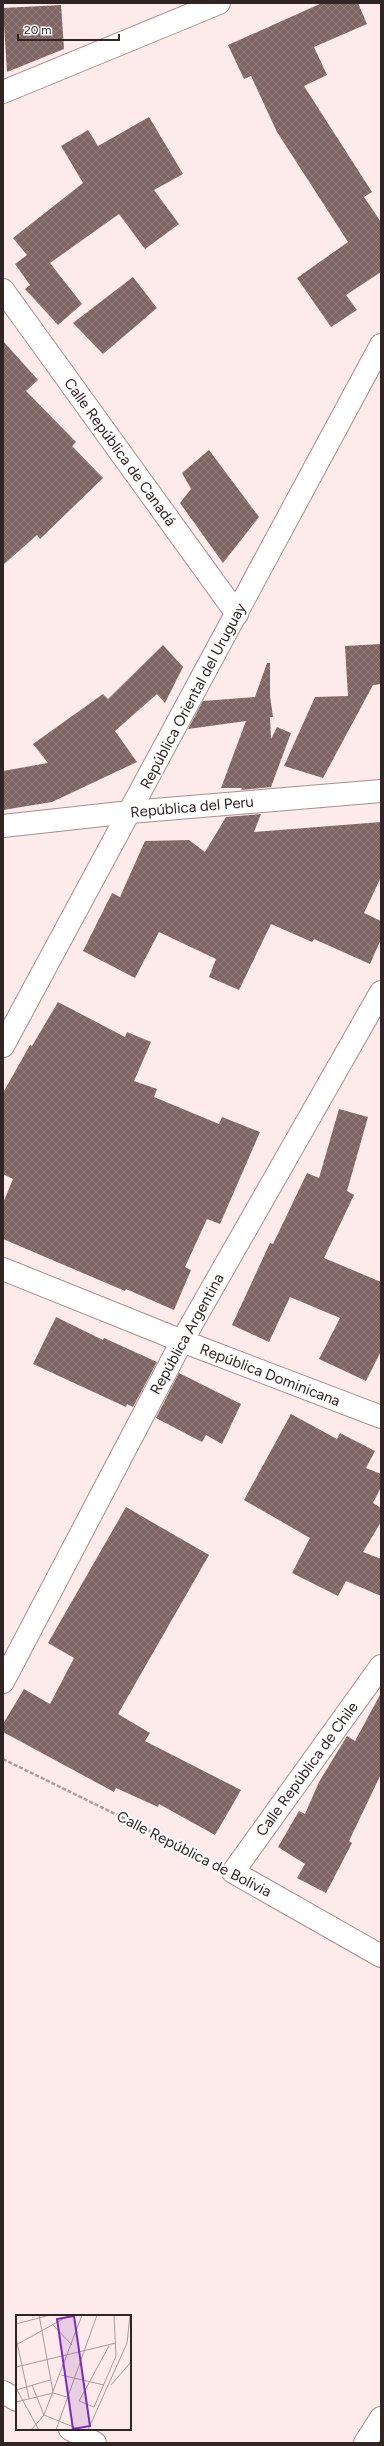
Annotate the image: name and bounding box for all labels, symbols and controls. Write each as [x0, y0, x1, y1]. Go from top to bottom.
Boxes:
scale bar [18, 16, 119, 42]
text: 20 m [24, 23, 52, 37]
street label: Calle República de Canadá [60, 375, 180, 529]
street label: República Oriental del Uruguay [136, 600, 250, 792]
street label: República del Peru [129, 793, 255, 821]
street label: República Argentina [146, 1270, 228, 1398]
street label: República Dominicana [197, 1340, 343, 1410]
street label: Calle República de Chile [252, 1698, 362, 1840]
street label: Calle República de Bolivia [114, 1807, 274, 1901]
inset map [16, 2315, 131, 2430]

